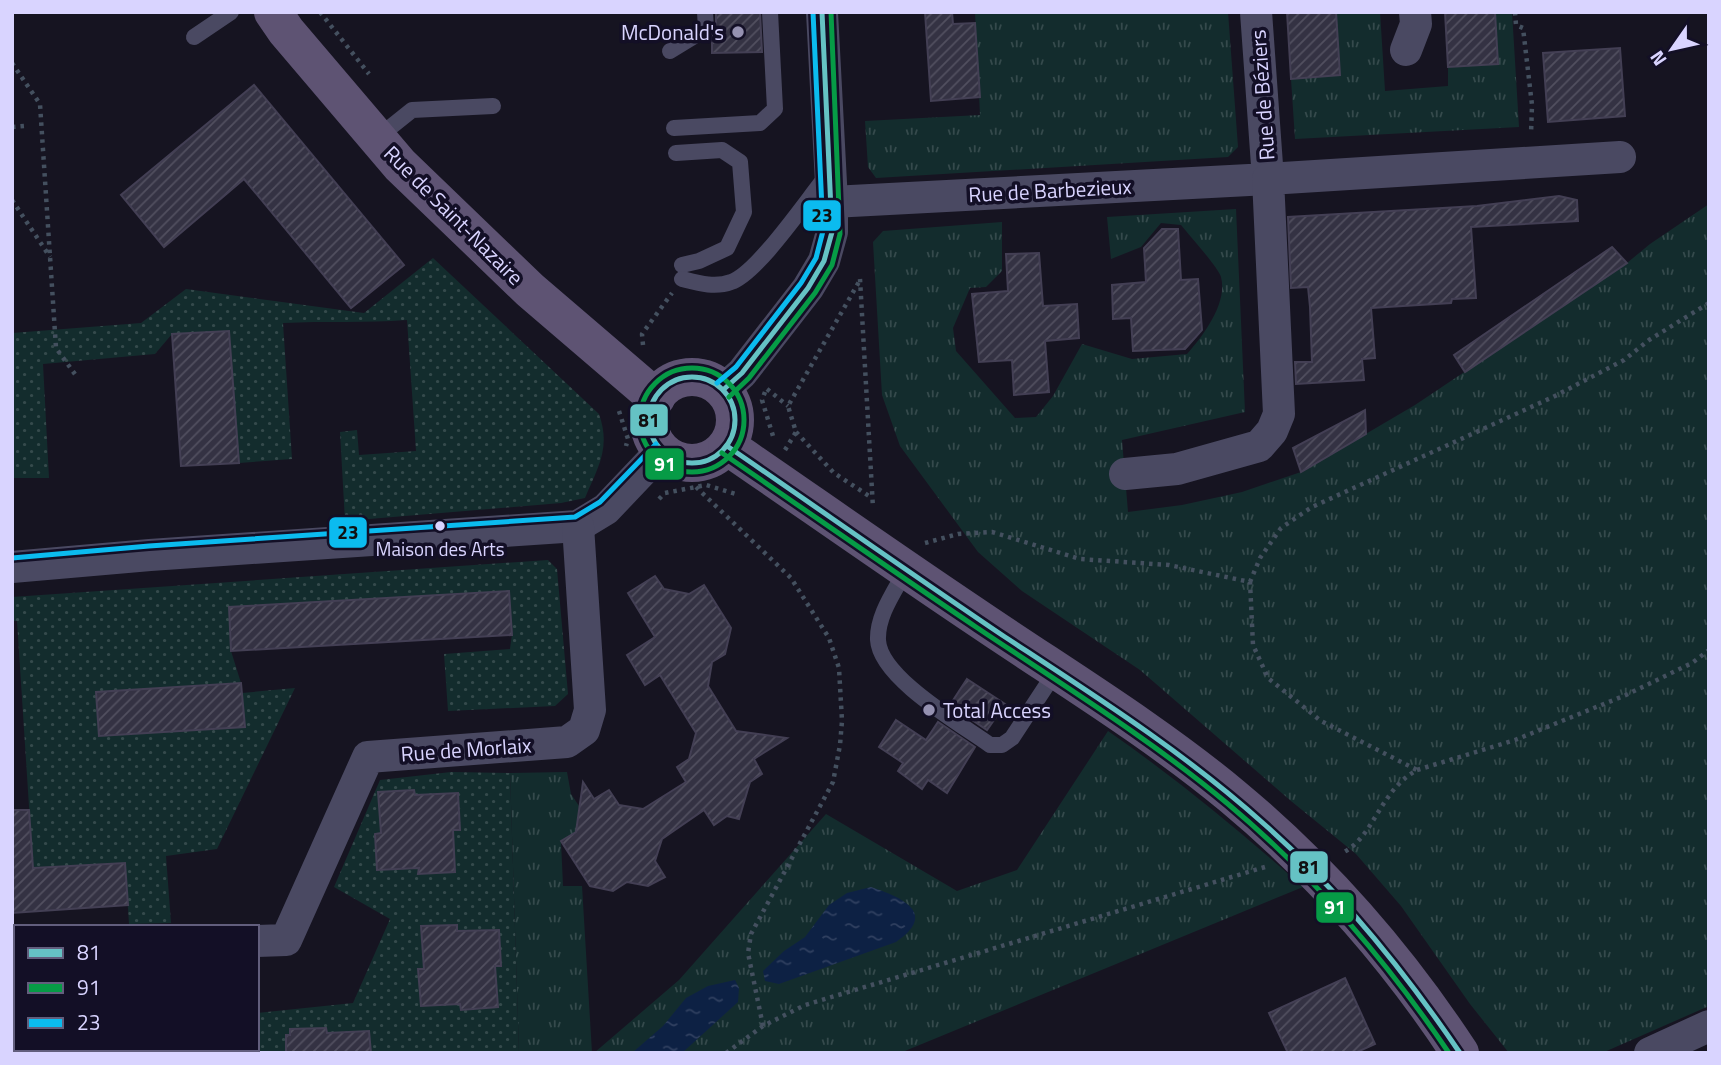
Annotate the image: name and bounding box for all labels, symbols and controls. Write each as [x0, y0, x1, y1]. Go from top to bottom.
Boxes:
north arrow [1637, 14, 1707, 84]
place label: McDonald's [621, 16, 724, 48]
marker: McDonald's [730, 24, 746, 40]
street label: Rue de Béziers [1241, 29, 1283, 161]
text: N [1642, 45, 1673, 72]
street label: Rue de Saint-Nazaire [377, 138, 531, 292]
street label: Rue de Barbezieux [968, 170, 1133, 210]
line badge: 23 [802, 199, 842, 232]
text: 23 [811, 200, 833, 229]
line badge: 81 [629, 403, 669, 437]
text: 81 [638, 405, 660, 434]
line badge: 91 [644, 447, 685, 481]
text: 91 [654, 449, 676, 478]
line badge: 23 [328, 516, 368, 549]
text: 23 [337, 517, 359, 546]
marker: Maison des Arts [433, 519, 447, 533]
place label: Maison des Arts [376, 534, 505, 563]
place label: Total Access [943, 694, 1051, 726]
marker: Total Access [921, 702, 937, 718]
street label: Rue de Morlaix [400, 728, 533, 770]
line badge: 81 [1289, 850, 1329, 884]
text: 81 [1298, 852, 1320, 881]
line badge: 91 [1315, 891, 1355, 924]
text: 91 [1324, 892, 1346, 921]
legend [14, 925, 259, 1051]
text: 81 [77, 936, 101, 968]
text: 91 [77, 971, 101, 1003]
text: 23 [77, 1006, 101, 1038]

